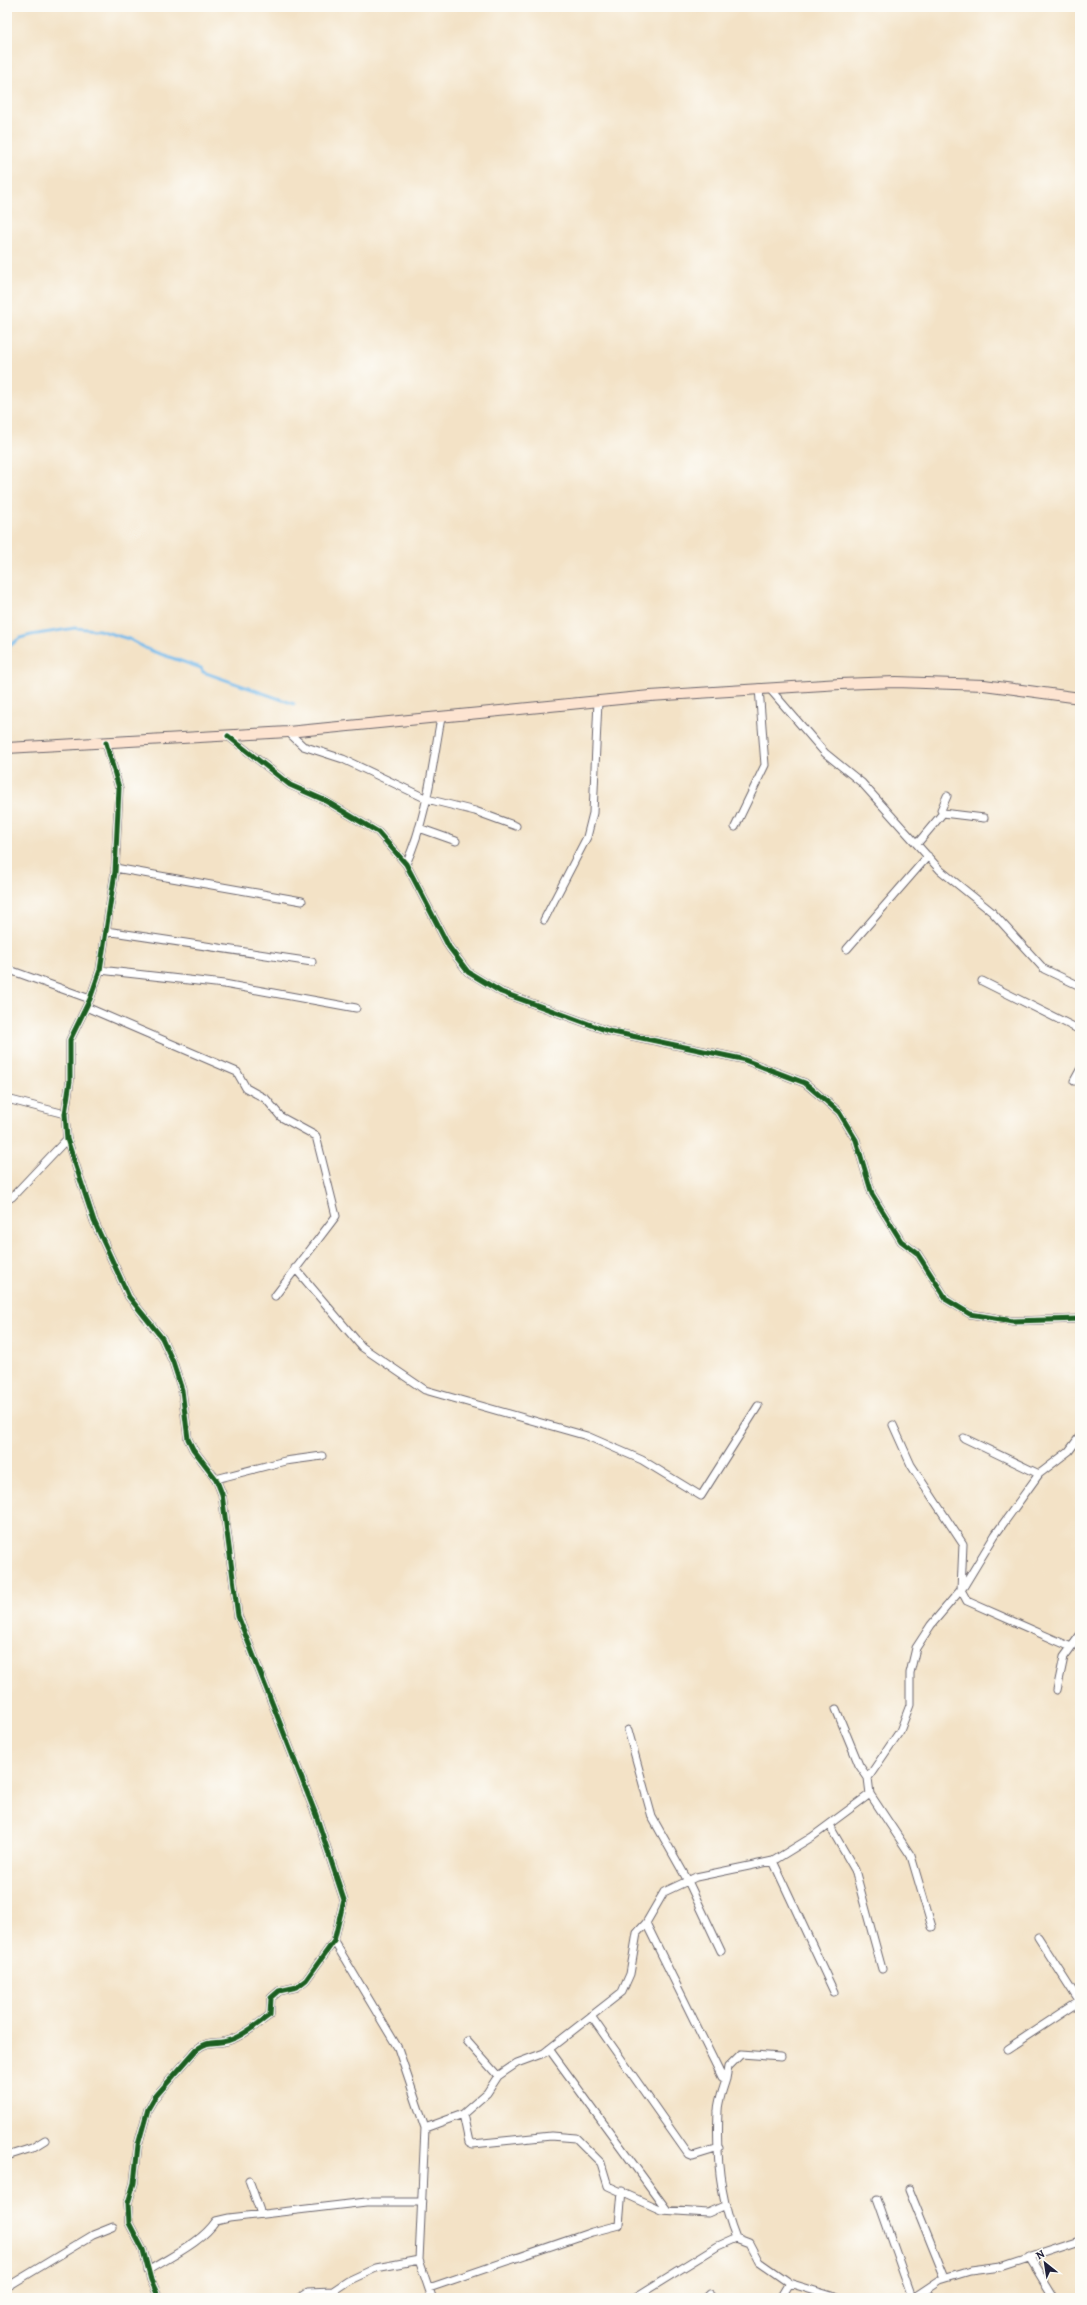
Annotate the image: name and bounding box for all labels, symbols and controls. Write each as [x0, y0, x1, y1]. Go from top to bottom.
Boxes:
north arrow [1025, 2243, 1065, 2283]
text: N [1033, 2246, 1047, 2263]

